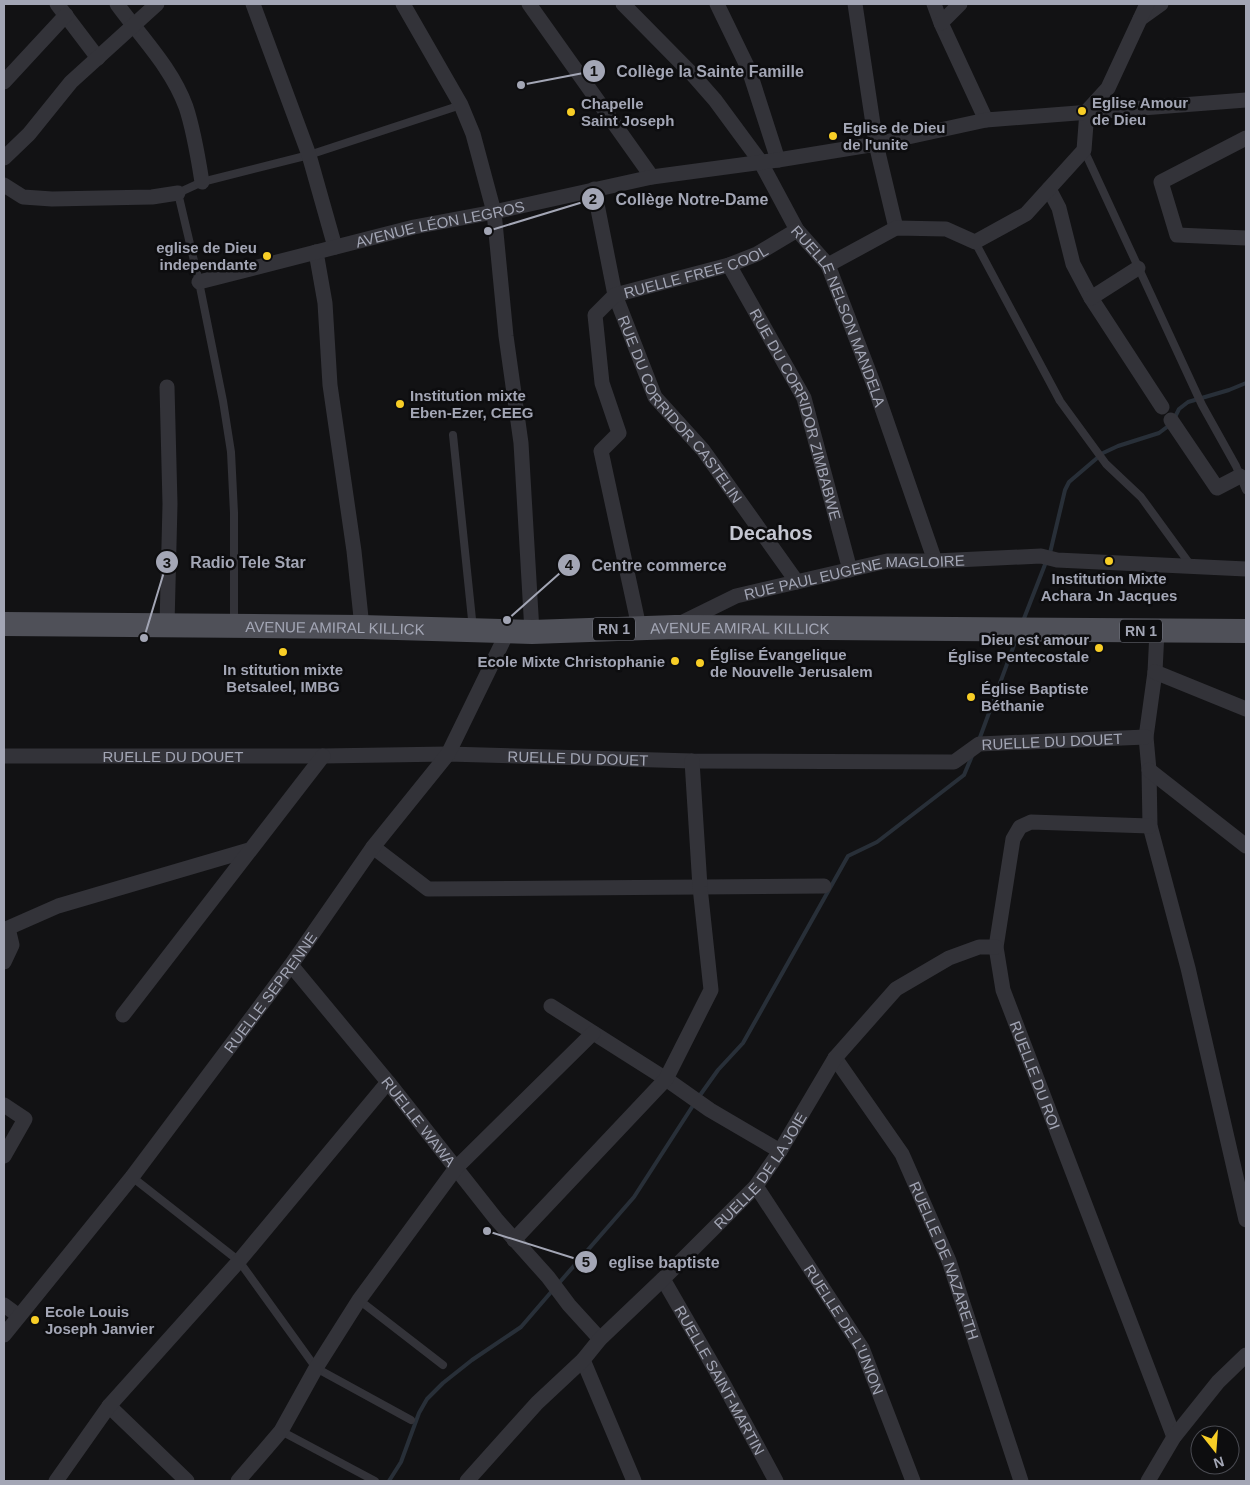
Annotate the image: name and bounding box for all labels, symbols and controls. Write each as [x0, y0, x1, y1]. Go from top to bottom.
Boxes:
callout: Collège la Sainte Famille [581, 56, 814, 87]
text: 1 [590, 62, 598, 79]
text: Collège la Sainte Famille [616, 63, 804, 80]
place label: Eglise Amour de Dieu [1092, 94, 1188, 128]
place label: Chapelle Saint Joseph [581, 95, 674, 129]
marker: Eglise Amour de Dieu [1076, 105, 1088, 117]
marker: Chapelle Saint Joseph [565, 106, 577, 118]
place label: Eglise de Dieu de l'unite [843, 119, 946, 153]
marker: Eglise de Dieu de l'unite [827, 130, 839, 142]
callout: Collège Notre-Dame [580, 184, 778, 215]
text: 2 [589, 190, 597, 207]
text: Collège Notre-Dame [616, 191, 769, 208]
street label: AVENUE LÉON LEGROS [354, 197, 526, 250]
street label: RUELLE NELSON MANDELA [788, 222, 889, 409]
place label: eglise de Dieu independante [156, 239, 257, 273]
street label: RUELLE FREE COOL [622, 241, 771, 301]
marker: eglise de Dieu independante [261, 250, 273, 262]
street label: RUE DU CORRIDOR ZIMBABWE [747, 305, 845, 522]
street label: RUE DU CORRIDOR CASTELIN [615, 313, 746, 506]
place label: Institution mixte Eben-Ezer, CEEG [410, 387, 533, 421]
marker: Institution mixte Eben-Ezer, CEEG [394, 398, 406, 410]
district label: Decahos [729, 522, 813, 544]
callout: Radio Tele Star [155, 547, 315, 578]
callout: Centre commerce [556, 550, 737, 581]
street label: RUE PAUL EUGENE MAGLOIRE [742, 551, 965, 602]
text: 3 [163, 554, 171, 571]
text: Radio Tele Star [190, 554, 306, 571]
marker: Institution Mixte Achara Jn Jacques [1103, 555, 1115, 567]
text: 4 [565, 556, 574, 573]
text: Centre commerce [591, 557, 727, 574]
place label: Institution Mixte Achara Jn Jacques [1041, 570, 1177, 604]
street label: AVENUE AMIRAL KILLICK [245, 618, 425, 637]
road number: RN 1 [593, 618, 635, 640]
street label: AVENUE AMIRAL KILLICK [650, 618, 830, 637]
road number: RN 1 [1120, 620, 1162, 642]
place label: Dieu est amour Église Pentecostale [948, 631, 1089, 665]
marker: Dieu est amour Église Pentecostale [1093, 642, 1105, 654]
marker: In stitution mixte Betsaleel, IMBG [277, 646, 289, 658]
place label: Église Évangelique de Nouvelle Jerusalem [710, 646, 873, 680]
place label: Ecole Mixte Christophanie [477, 653, 665, 670]
marker: Ecole Mixte Christophanie [669, 655, 681, 667]
marker: Église Évangelique de Nouvelle Jerusalem [694, 657, 706, 669]
place label: In stitution mixte Betsaleel, IMBG [223, 661, 343, 695]
place label: Église Baptiste Béthanie [981, 680, 1089, 714]
marker: Église Baptiste Béthanie [965, 691, 977, 703]
street label: RUELLE DU DOUET [981, 729, 1123, 752]
street label: RUELLE DU DOUET [507, 747, 649, 768]
street label: RUELLE DU DOUET [103, 748, 243, 765]
street label: RUELLE SEPRENNE [220, 929, 320, 1056]
street label: RUELLE DU ROI [1007, 1018, 1064, 1132]
street label: RUELLE WAWA [378, 1073, 459, 1169]
street label: RUELLE DE LA JOIE [710, 1109, 810, 1232]
street label: RUELLE DE NAZARETH [907, 1179, 983, 1342]
callout: eglise baptiste [574, 1247, 730, 1278]
text: 5 [582, 1253, 590, 1270]
text: eglise baptiste [608, 1254, 720, 1271]
street label: RUELLE DE L'UNION [801, 1261, 887, 1397]
street label: RUELLE SAINT-MARTIN [672, 1302, 769, 1457]
place label: Ecole Louis Joseph Janvier [45, 1303, 154, 1337]
marker: Ecole Louis Joseph Janvier [29, 1314, 41, 1326]
north arrow [1190, 1425, 1240, 1475]
text: N [1212, 1453, 1226, 1472]

